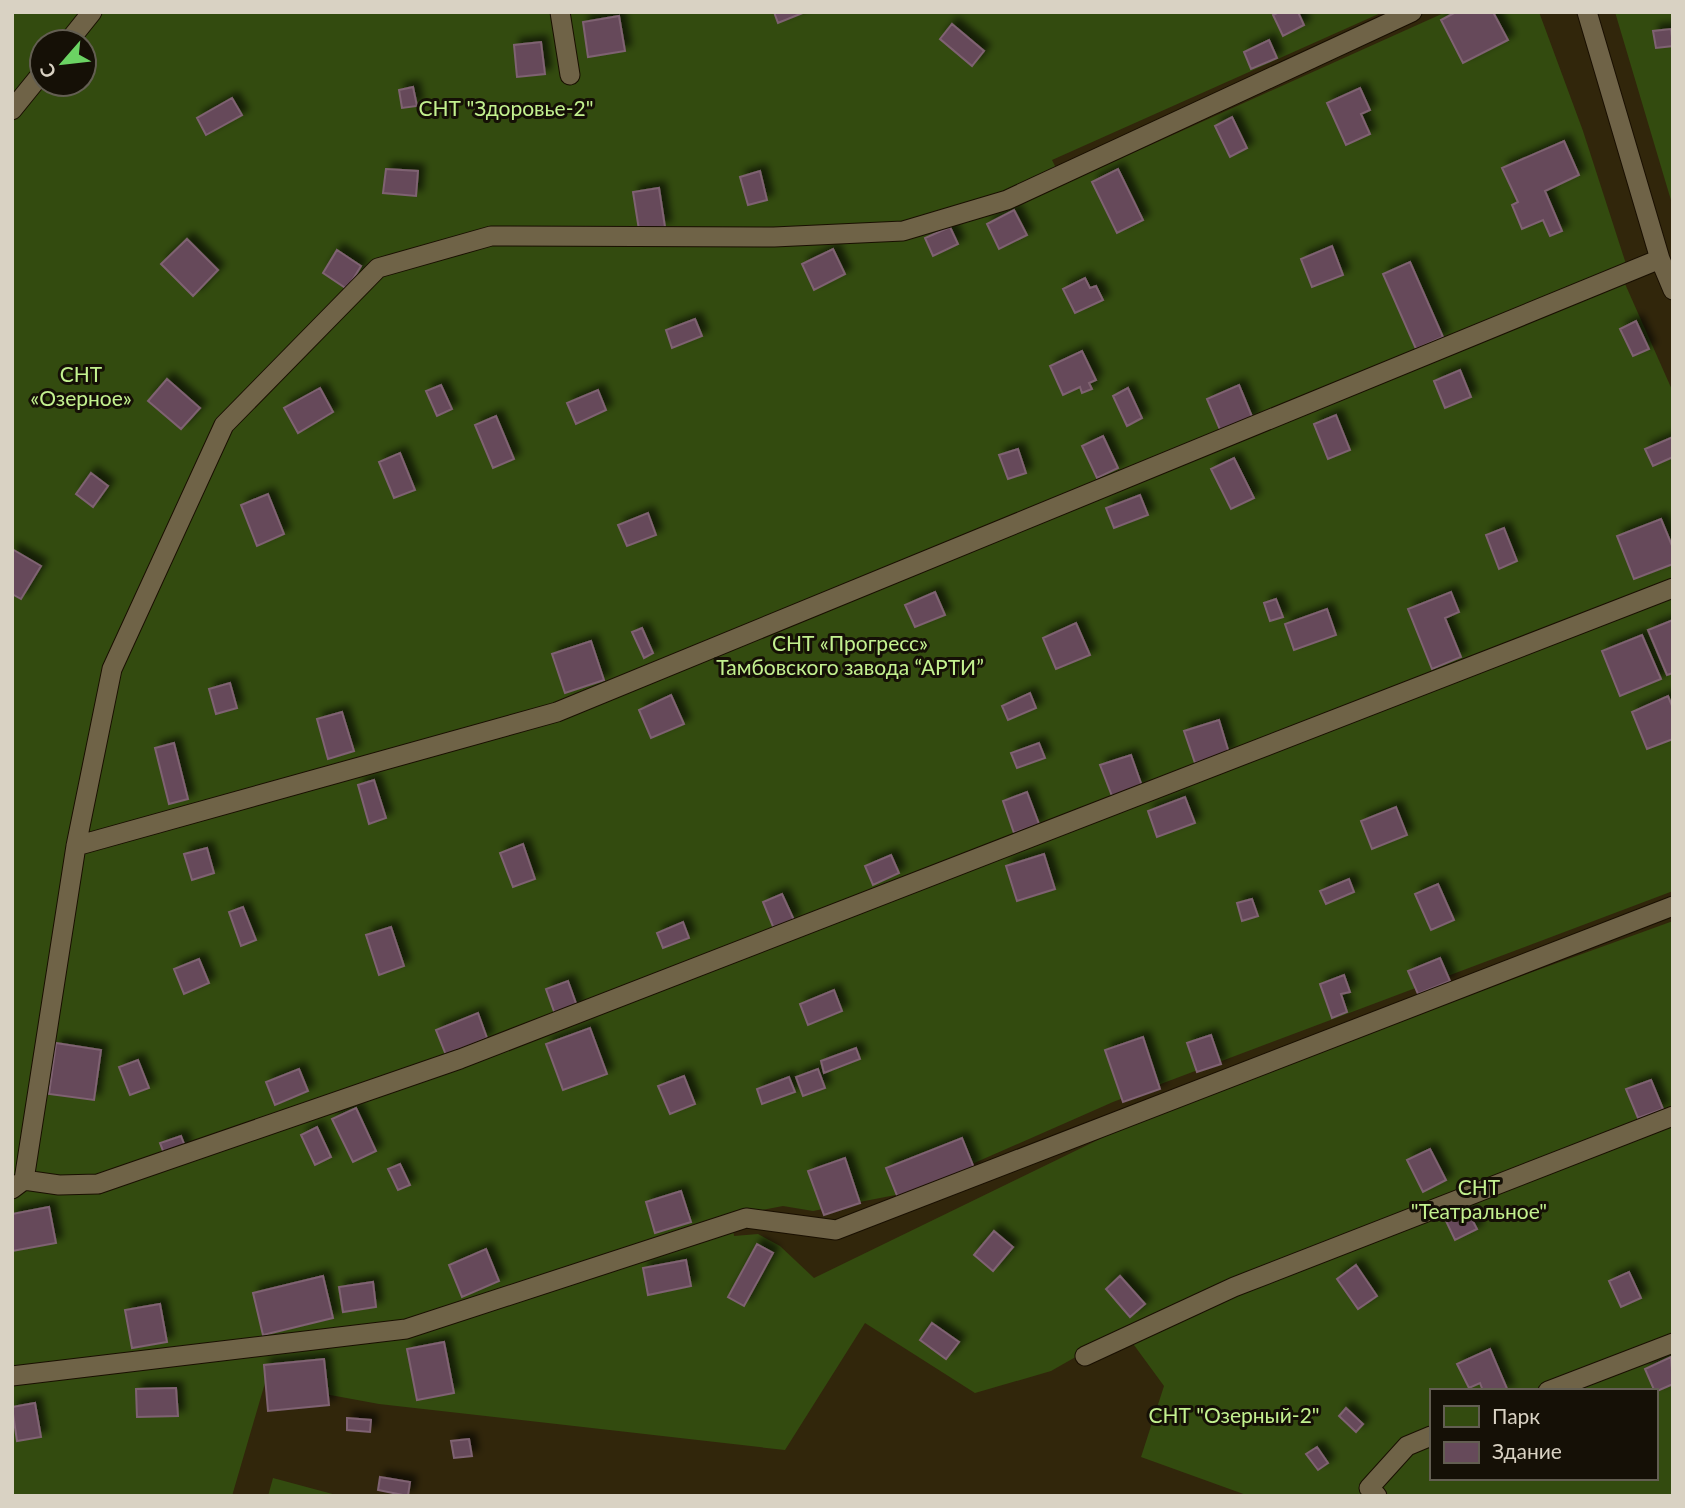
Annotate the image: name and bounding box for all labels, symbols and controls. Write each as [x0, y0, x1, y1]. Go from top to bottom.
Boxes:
north arrow [28, 28, 98, 98]
text: С [34, 60, 61, 82]
park label: СНТ "Здоровье-2" [419, 95, 593, 120]
park label: СНТ «Озерное» [30, 361, 132, 410]
park label: СНТ «Прогресс» Тамбовского завода “АРТИ” [716, 630, 984, 679]
park label: СНТ "Театральное" [1411, 1174, 1547, 1223]
legend [1430, 1389, 1657, 1480]
park label: СНТ "Озерный-2" [1148, 1402, 1320, 1427]
text: Парк [1492, 1403, 1540, 1428]
text: Здание [1492, 1438, 1562, 1463]

